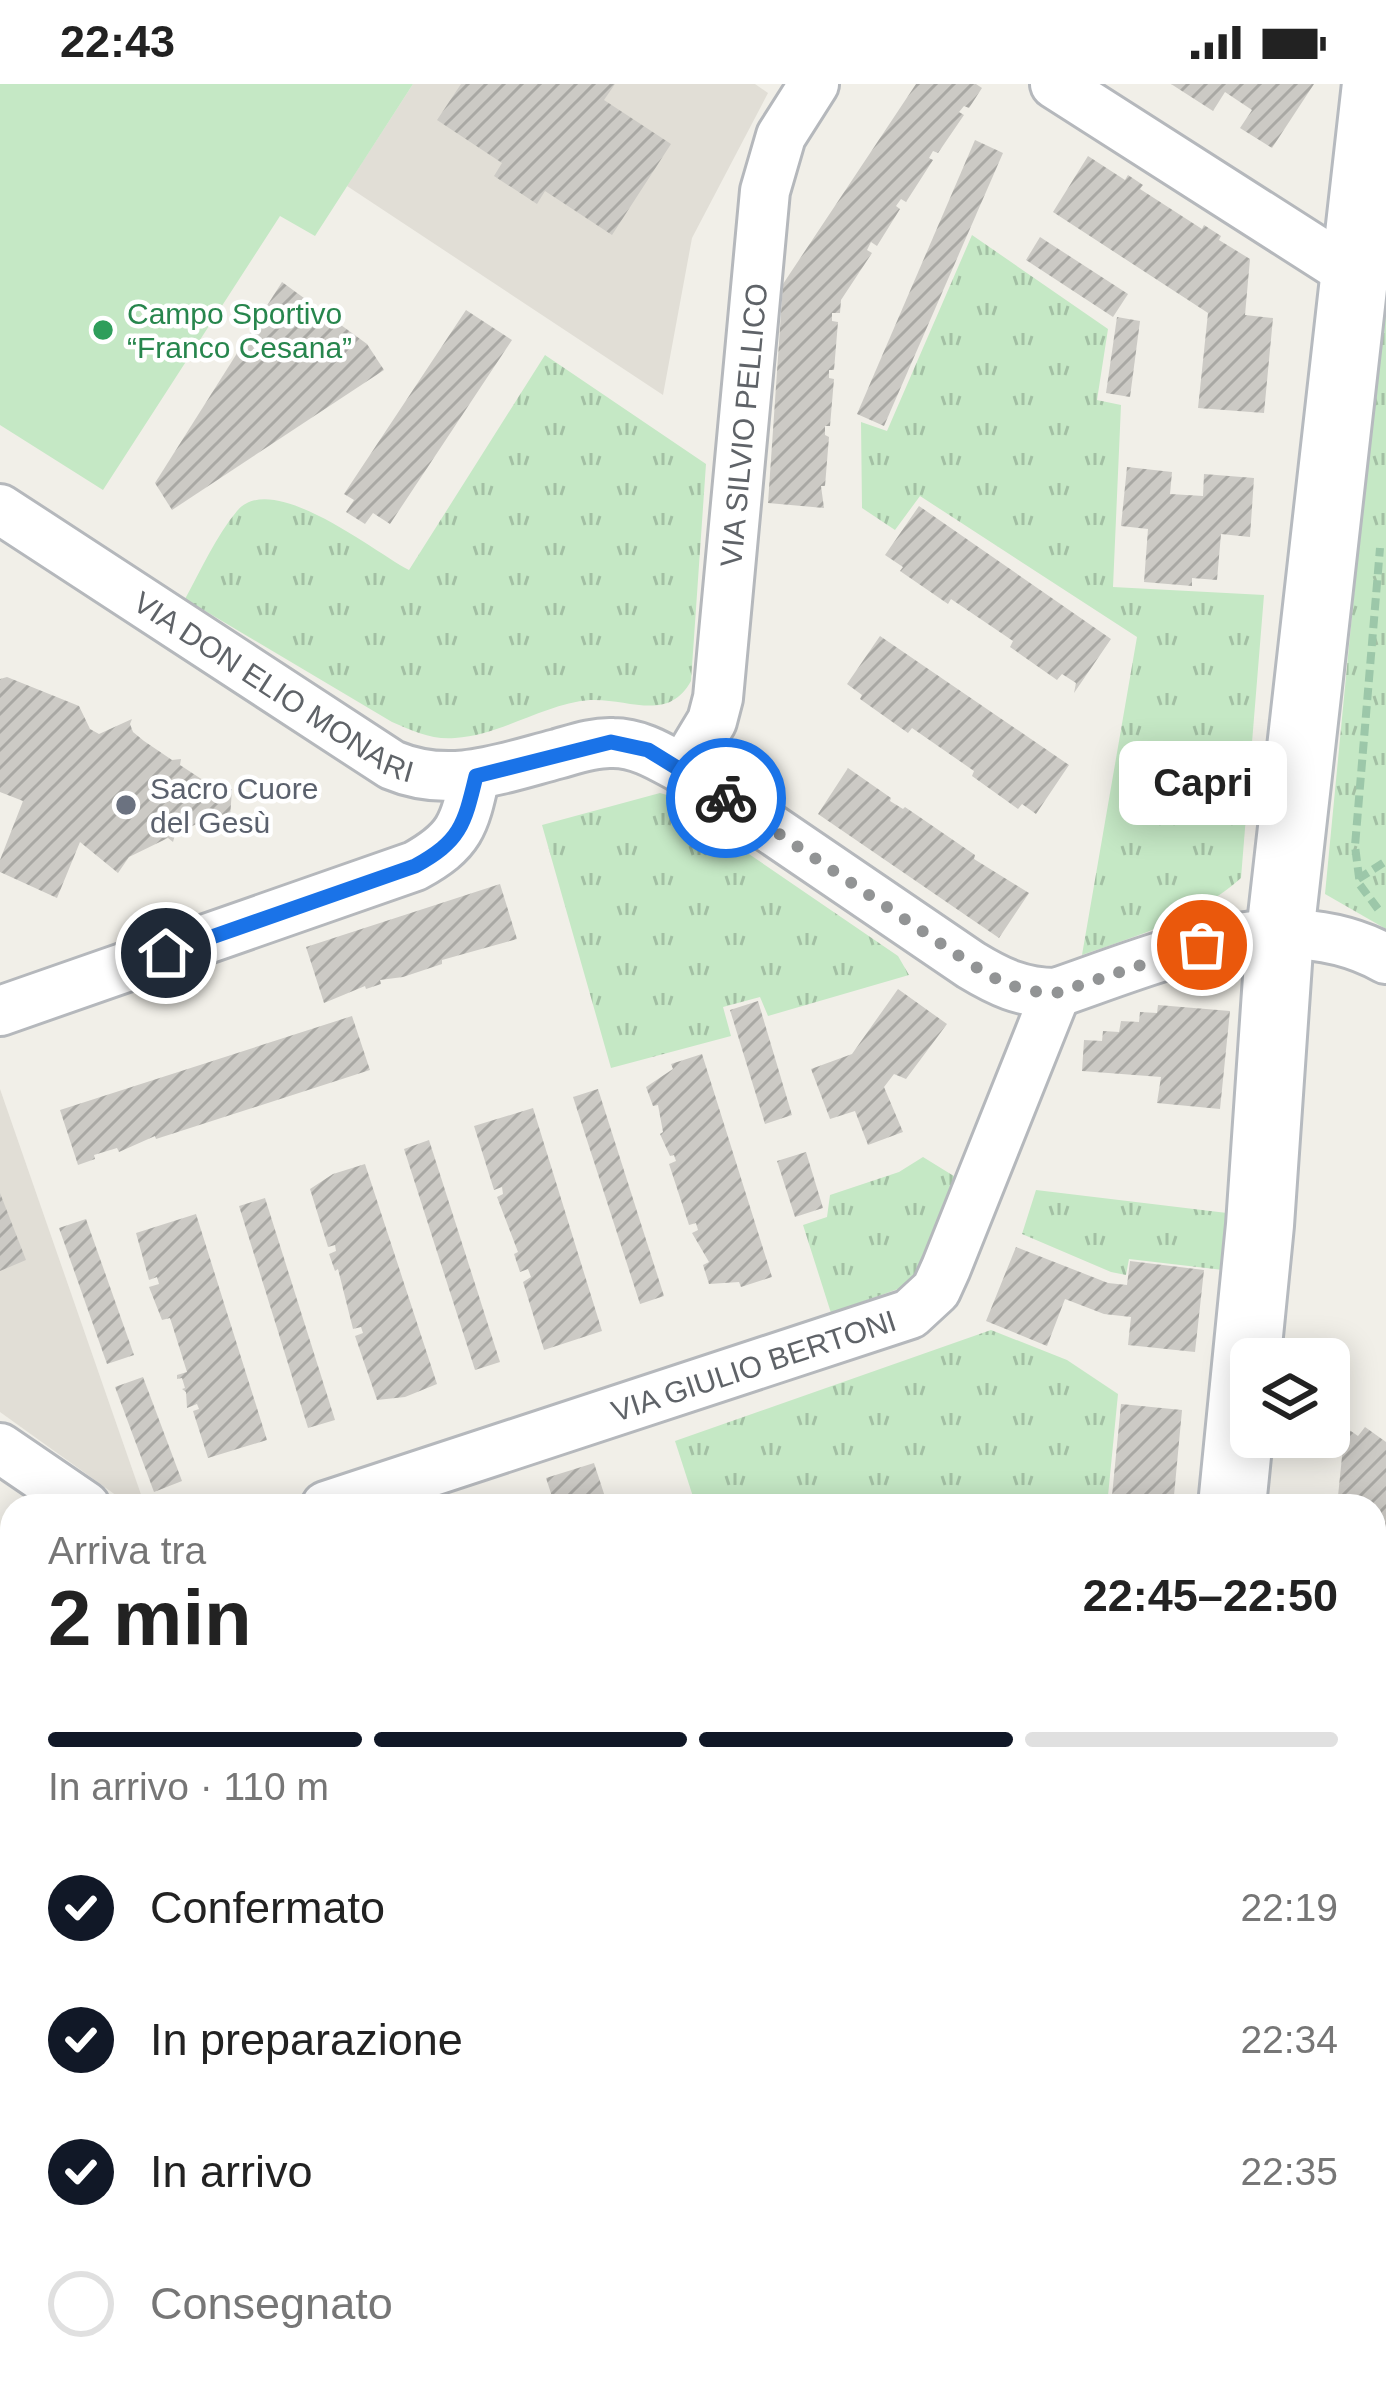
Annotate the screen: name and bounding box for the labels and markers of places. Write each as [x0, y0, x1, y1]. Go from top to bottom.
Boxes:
place label: Campo Sportivo “Franco Cesana” [127, 297, 352, 364]
marker: Campo Sportivo “Franco Cesana” [90, 317, 116, 343]
callout: Capri [1118, 741, 1286, 825]
place label: Sacro Cuore del Gesù [150, 772, 318, 839]
marker: Sacro Cuore del Gesù [113, 792, 139, 818]
pin [1151, 894, 1253, 996]
pin [115, 902, 217, 1004]

